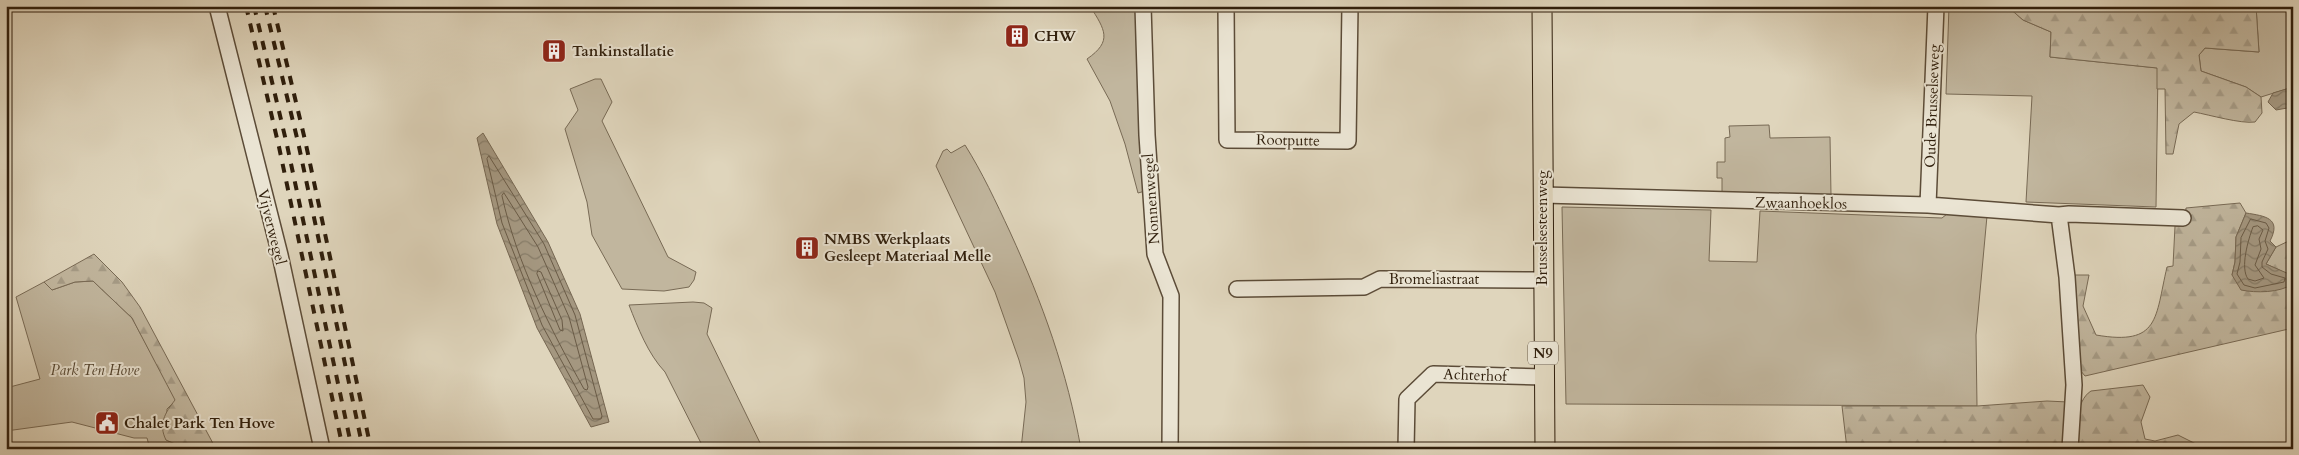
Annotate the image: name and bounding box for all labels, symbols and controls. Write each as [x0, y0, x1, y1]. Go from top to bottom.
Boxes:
building icon: CHW [1004, 23, 1030, 49]
place label: CHW [1034, 26, 1077, 46]
building icon: Tankinstallatie [541, 38, 567, 64]
place label: Tankinstallatie [572, 41, 674, 61]
street label: Oude Brusselseweg [1920, 43, 1944, 168]
street label: Rootputte [1256, 129, 1320, 151]
street label: Nonnenwegel [1138, 153, 1164, 245]
street label: Brusselsesteenweg [1532, 170, 1552, 286]
street label: Vijverwegel [253, 187, 291, 267]
street label: Zwaanhoeklos [1755, 192, 1847, 214]
place label: NMBS Werkplaats Gesleept Materiaal Melle [824, 229, 991, 266]
building icon: NMBS Werkplaats Gesleept Materiaal Melle [794, 235, 820, 261]
street label: Bromeliastraat [1389, 269, 1480, 289]
road number: N9 [1528, 342, 1558, 364]
park label: Park Ten Hove [51, 360, 140, 380]
street label: Achterhof [1443, 364, 1510, 386]
public building icon: Chalet Park Ten Hove [94, 410, 120, 436]
place label: Chalet Park Ten Hove [124, 413, 275, 433]

